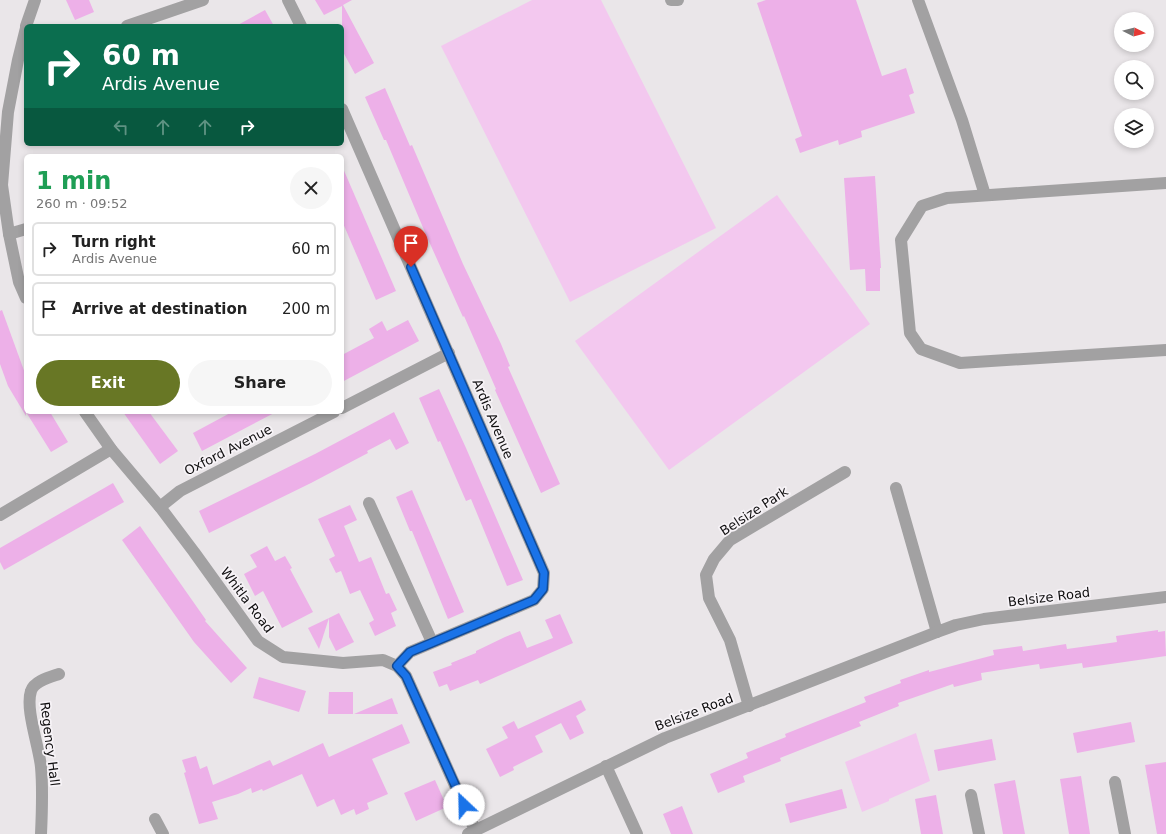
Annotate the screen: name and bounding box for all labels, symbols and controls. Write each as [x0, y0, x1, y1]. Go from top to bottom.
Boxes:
north arrow [1114, 12, 1154, 52]
map controls [1114, 12, 1154, 148]
text: 60 m [102, 39, 180, 72]
icon: right [36, 40, 88, 92]
button: search [1114, 60, 1154, 100]
text: Ardis Avenue [102, 73, 220, 94]
button: layers [1114, 108, 1154, 148]
icon: left [110, 116, 132, 138]
icon: ahead [152, 116, 174, 138]
icon: ahead [194, 116, 216, 138]
icon: right [236, 116, 258, 138]
text: 1 min [36, 167, 111, 195]
button: close [290, 167, 332, 209]
text: 260 m · 09:52 [36, 196, 127, 211]
pin [394, 226, 428, 267]
icon: arrive [400, 232, 422, 254]
text: Turn right [72, 233, 156, 251]
icon: right [38, 238, 60, 260]
text: 60 m [292, 240, 330, 258]
text: Ardis Avenue [72, 251, 157, 266]
icon: arrive [38, 298, 60, 320]
text: Arrive at destination [72, 300, 247, 318]
text: 200 m [282, 300, 330, 318]
button: Exit [36, 360, 180, 406]
button: Share [188, 360, 332, 406]
street label: Ardis Avenue [469, 377, 517, 461]
street label: Oxford Avenue [182, 421, 274, 479]
street label: Belsize Park [717, 483, 791, 539]
street label: Whitla Road [217, 564, 277, 636]
street label: Belsize Road [1007, 585, 1091, 609]
street label: Belsize Road [653, 690, 735, 734]
street label: Regency Hall [37, 701, 63, 787]
position arrow [443, 784, 485, 826]

